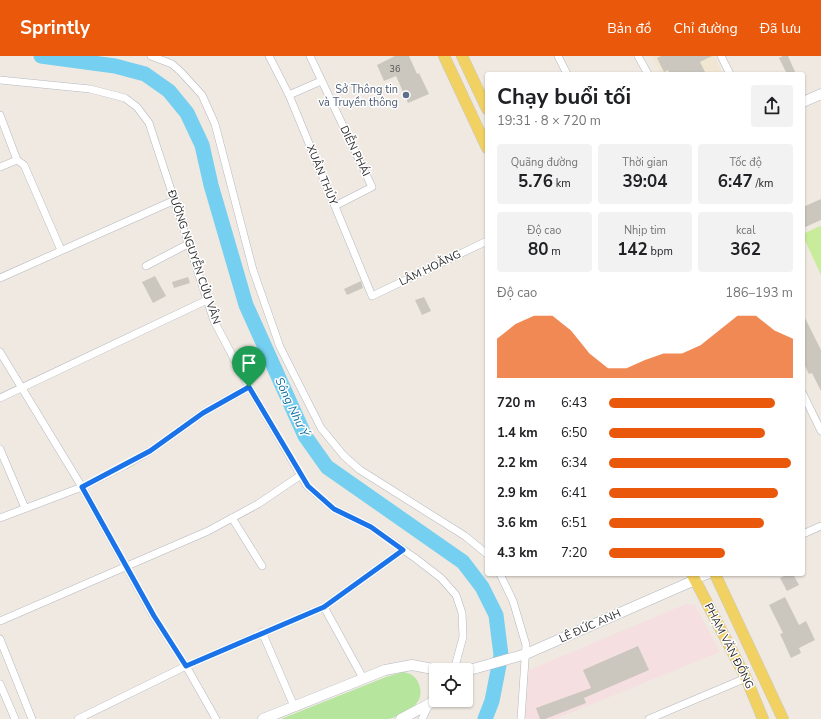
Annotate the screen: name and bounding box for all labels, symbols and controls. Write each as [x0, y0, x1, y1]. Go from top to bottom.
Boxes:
text: Sprintly [20, 15, 90, 41]
text: Bản đồ [607, 19, 652, 38]
text: Chỉ đường [674, 19, 738, 38]
text: Đã lưu [760, 19, 801, 38]
house number: 36 [390, 63, 400, 75]
place label: Sở Thông tin và Truyền thông [318, 82, 398, 110]
text: Chạy buổi tối [497, 82, 631, 112]
button: share [751, 85, 793, 127]
marker: Sở Thông tin và Truyền thông [401, 90, 411, 100]
text: 19:31 · 8 × 720 m [497, 112, 601, 130]
street label: DIỄN PHÁI [336, 122, 375, 179]
street label: XUÂN THỦY [303, 142, 342, 208]
text: Quãng đường [511, 155, 578, 170]
text: Thời gian [622, 155, 668, 170]
text: Tốc độ [729, 155, 762, 170]
text: 5.76 [518, 170, 553, 193]
text: 39:04 [622, 170, 668, 193]
text: 6:47 [718, 170, 753, 193]
text: km [553, 176, 571, 191]
text: /km [753, 176, 773, 191]
street label: ĐƯỜNG NGUYỄN CỬU VÂN [164, 186, 226, 326]
text: Độ cao [527, 223, 561, 238]
text: Nhịp tim [624, 223, 666, 238]
text: kcal [736, 223, 755, 238]
text: 80 [528, 238, 548, 261]
text: 142 [617, 238, 648, 261]
text: 362 [730, 238, 761, 261]
text: m [548, 244, 561, 259]
text: bpm [648, 244, 673, 259]
street label: LÂM HOẰNG [396, 245, 463, 289]
text: Độ cao [497, 284, 537, 302]
text: 186–193 m [725, 284, 793, 302]
pin [232, 346, 266, 387]
icon: arrive [238, 352, 260, 374]
water label: Sông Như Ý [271, 375, 313, 441]
text: 720 m [497, 394, 535, 412]
text: 6:43 [561, 394, 587, 412]
text: 1.4 km [497, 424, 538, 442]
text: 6:50 [561, 424, 587, 442]
text: 2.2 km [497, 454, 538, 472]
text: 6:34 [561, 454, 587, 472]
text: 2.9 km [497, 484, 538, 502]
text: 6:41 [561, 484, 587, 502]
text: 3.6 km [497, 514, 538, 532]
text: 6:51 [561, 514, 587, 532]
text: 4.3 km [497, 544, 538, 562]
text: 7:20 [561, 544, 587, 562]
street label: PHẠM VĂN ĐỒNG [701, 600, 759, 691]
street label: LÊ ĐỨC ANH [556, 605, 623, 646]
map controls [429, 663, 473, 707]
button: locate [429, 663, 473, 707]

